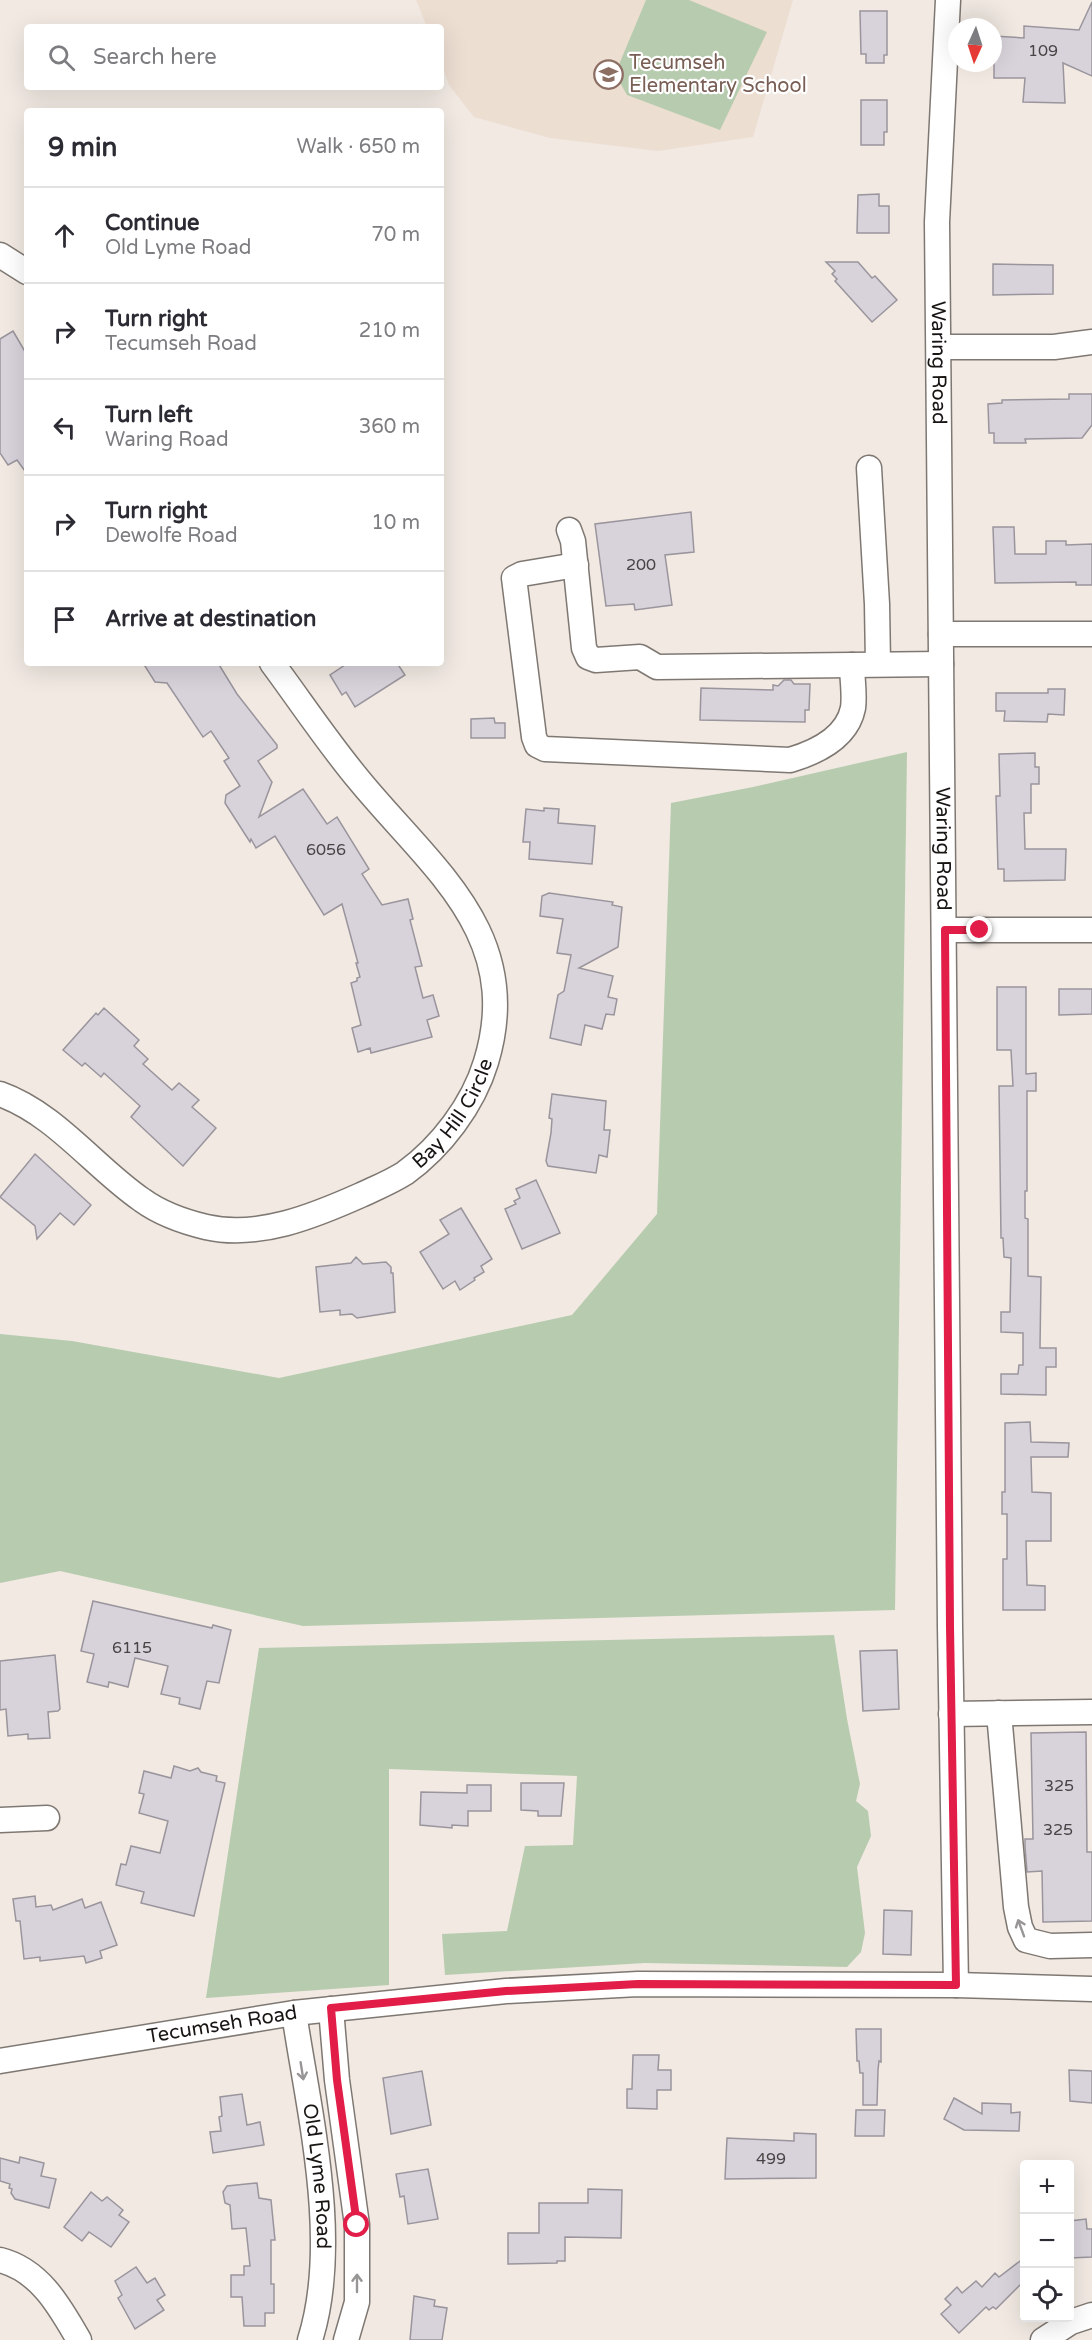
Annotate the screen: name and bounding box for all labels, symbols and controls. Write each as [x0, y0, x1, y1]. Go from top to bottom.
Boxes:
north arrow [948, 18, 1002, 72]
search box [24, 24, 444, 90]
icon: search [45, 41, 78, 74]
house number: 109 [1028, 41, 1058, 61]
text: Search here [93, 44, 217, 70]
place label: Tecumseh Elementary School [629, 51, 807, 98]
school or university icon: Tecumseh Elementary School [592, 58, 624, 90]
text: 9 min [48, 132, 117, 163]
text: Walk · 650 m [297, 135, 420, 159]
text: Continue [105, 210, 200, 236]
icon: ahead [48, 219, 81, 252]
text: 70 m [371, 223, 420, 247]
text: Old Lyme Road [105, 236, 251, 260]
street label: Waring Road [926, 301, 951, 425]
text: Turn right [105, 306, 207, 332]
icon: right [48, 315, 81, 348]
text: 210 m [359, 319, 420, 343]
text: Tecumseh Road [105, 332, 257, 356]
text: Turn left [105, 402, 193, 428]
icon: left [48, 411, 81, 444]
text: 360 m [359, 415, 420, 439]
text: Waring Road [105, 428, 229, 452]
text: Turn right [105, 498, 207, 524]
icon: right [48, 507, 81, 540]
text: 10 m [371, 511, 420, 535]
text: Dewolfe Road [105, 524, 238, 548]
house number: 200 [626, 555, 656, 575]
icon: arrive [48, 603, 81, 636]
text: Arrive at destination [105, 606, 316, 632]
street label: Waring Road [930, 787, 955, 911]
house number: 6056 [306, 840, 346, 860]
route end [966, 916, 992, 942]
street label: Bay Hill Circle [407, 1056, 498, 1174]
house number: 6115 [112, 1638, 152, 1658]
house number: 325 [1044, 1776, 1074, 1796]
house number: 325 [1043, 1820, 1073, 1840]
one-way arrow [1015, 1919, 1026, 1938]
street label: Tecumseh Road [145, 2001, 299, 2049]
one-way arrow [297, 2061, 308, 2080]
street label: Old Lyme Road [297, 2102, 335, 2249]
house number: 499 [756, 2149, 786, 2169]
map controls [1020, 2160, 1074, 2322]
button: + [1020, 2160, 1074, 2214]
route start [343, 2211, 369, 2237]
button: − [1020, 2214, 1074, 2268]
button: locate [1020, 2268, 1074, 2322]
one-way arrow [351, 2273, 363, 2293]

